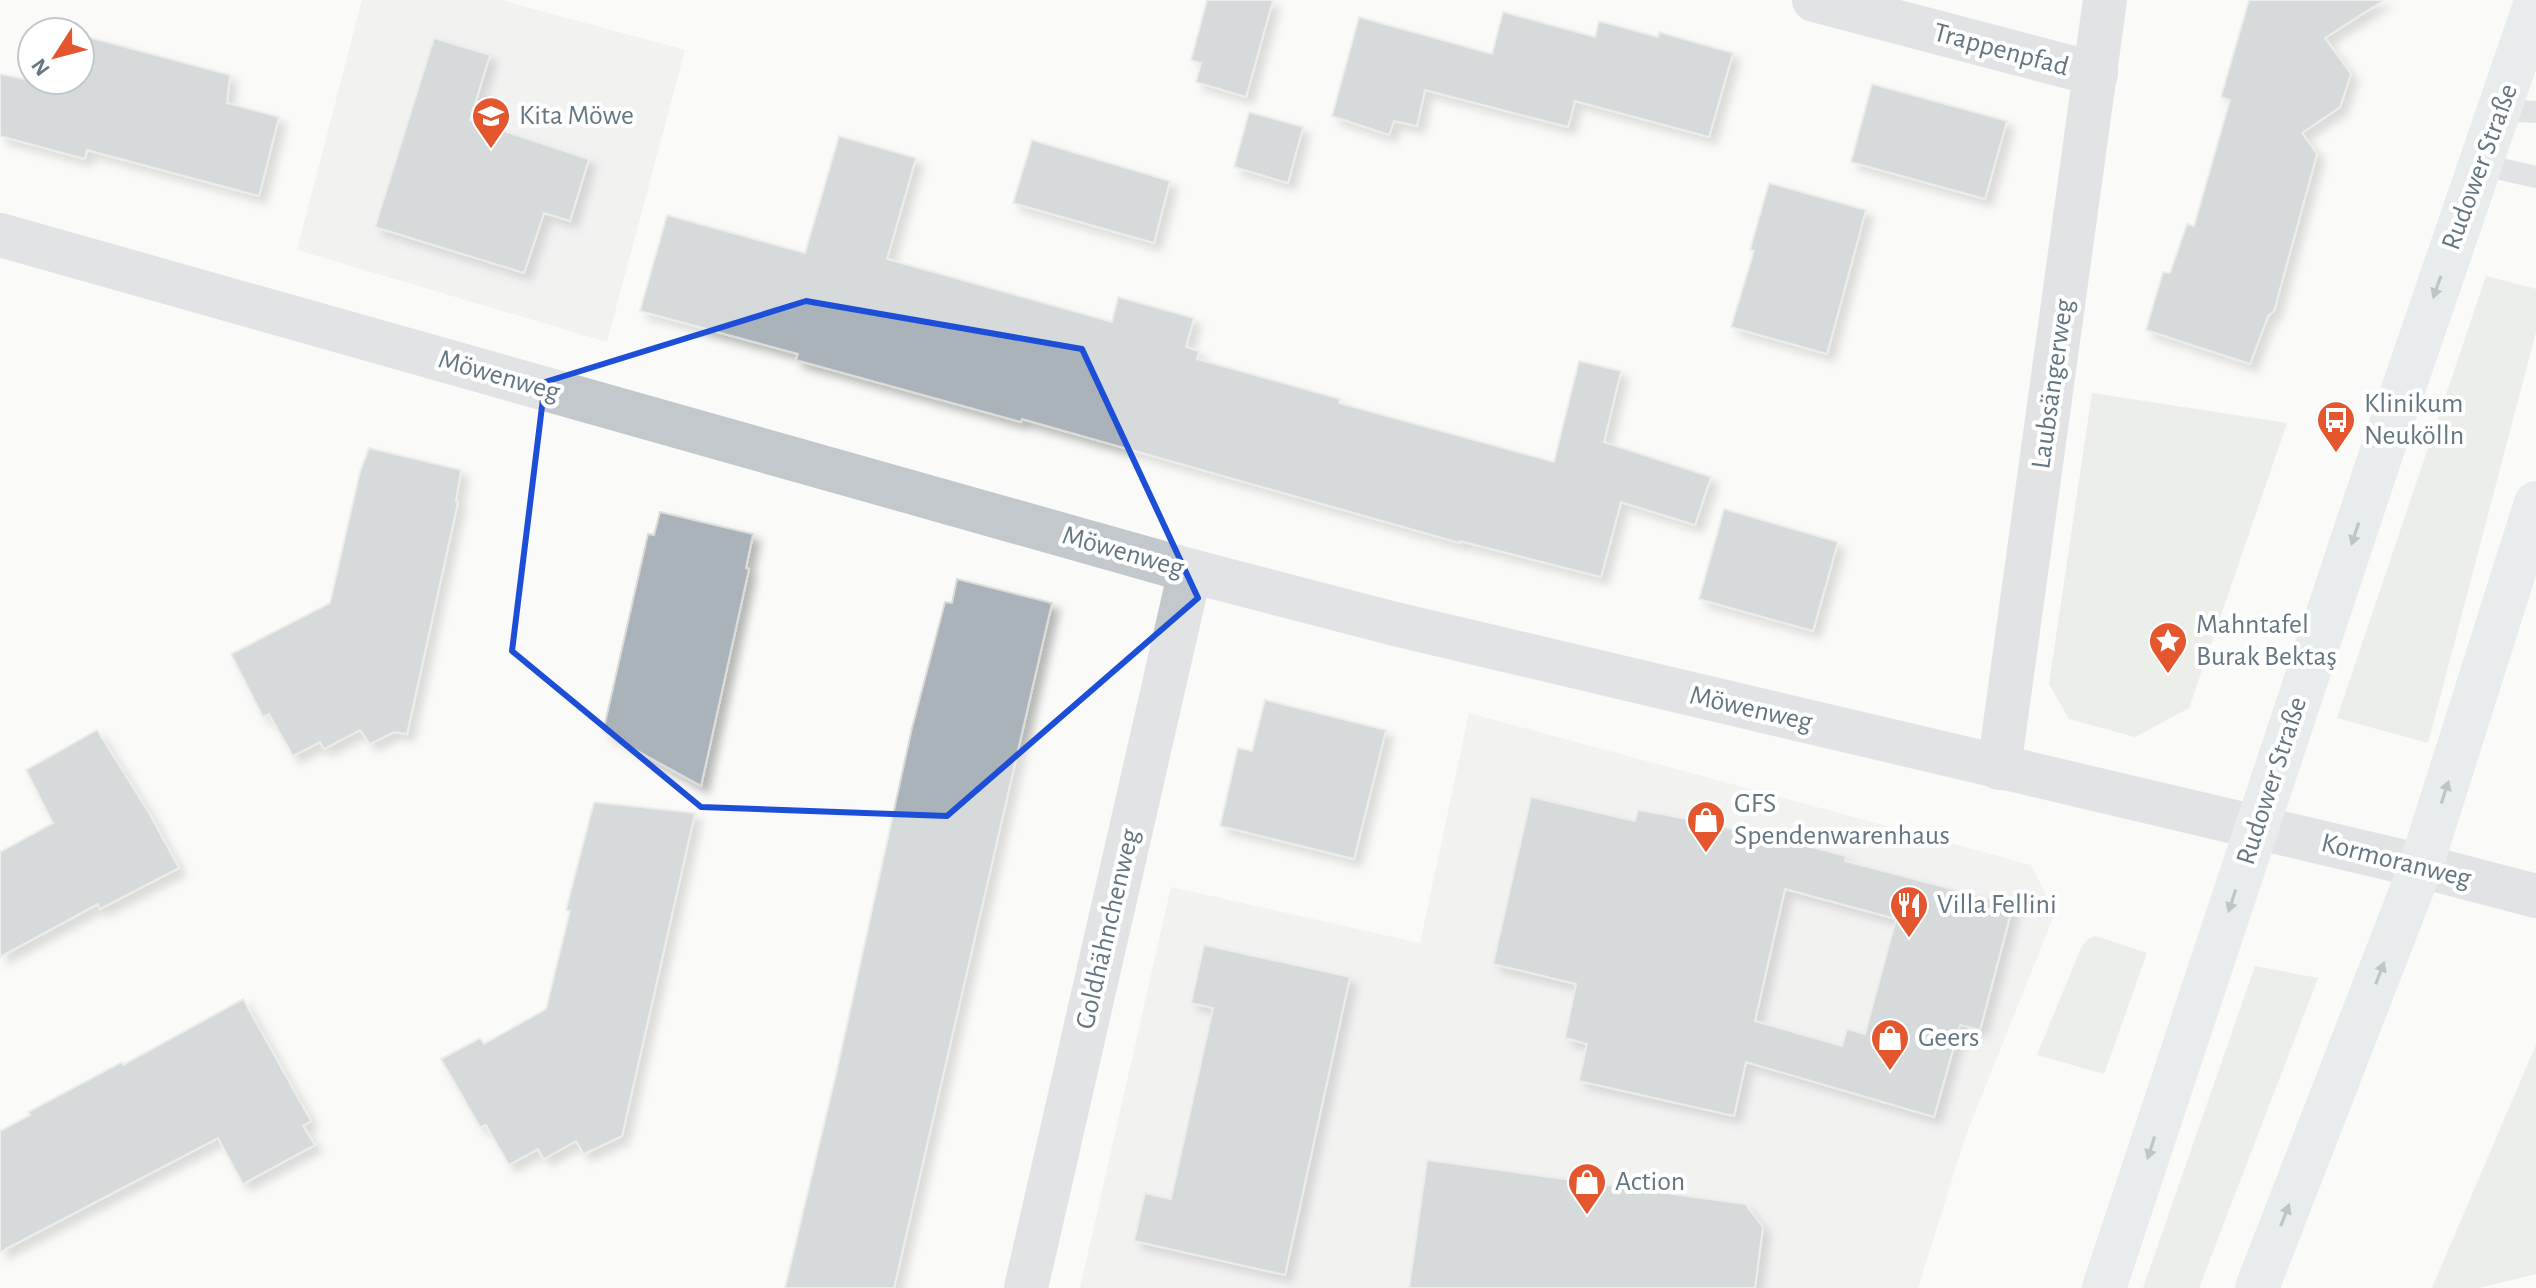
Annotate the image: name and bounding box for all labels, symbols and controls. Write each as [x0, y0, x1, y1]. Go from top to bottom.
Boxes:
north arrow [16, 16, 96, 96]
street label: Trappenpfad [1930, 19, 2072, 81]
text: N [27, 55, 54, 80]
street label: Rudower Straße [2437, 80, 2523, 254]
school or university icon: Kita Möwe [470, 95, 512, 150]
place label: Kita Möwe [519, 102, 634, 130]
one-way arrow [2431, 276, 2443, 300]
street label: Laubsängerweg [2027, 297, 2079, 471]
street label: Möwenweg [435, 345, 563, 407]
place label: Klinikum Neukölln [2364, 390, 2464, 450]
bus stop icon: Klinikum Neukölln [2315, 399, 2357, 454]
street label: Möwenweg [1059, 521, 1187, 583]
one-way arrow [2348, 522, 2360, 546]
place label: Mahntafel Burak Bektaş [2196, 611, 2337, 671]
place icon: Mahntafel Burak Bektaş [2147, 620, 2189, 675]
street label: Möwenweg [1687, 681, 1815, 737]
street label: Rudower Straße [2232, 694, 2312, 868]
one-way arrow [2439, 779, 2452, 803]
place label: GFS Spendenwarenhaus [1734, 790, 1950, 850]
shop icon: GFS Spendenwarenhaus [1685, 799, 1727, 854]
street label: Goldhähnchenweg [1071, 826, 1145, 1032]
street label: Kormoranweg [2318, 829, 2474, 893]
restaurant icon: Villa Fellini [1888, 884, 1930, 939]
one-way arrow [2226, 890, 2238, 914]
place label: Villa Fellini [1937, 891, 2057, 919]
one-way arrow [2373, 961, 2386, 985]
shop icon: Geers [1869, 1017, 1911, 1072]
place label: Geers [1918, 1024, 1979, 1052]
one-way arrow [2144, 1137, 2156, 1161]
shop icon: Action [1566, 1161, 1608, 1216]
place label: Action [1615, 1168, 1685, 1196]
one-way arrow [2279, 1203, 2292, 1227]

